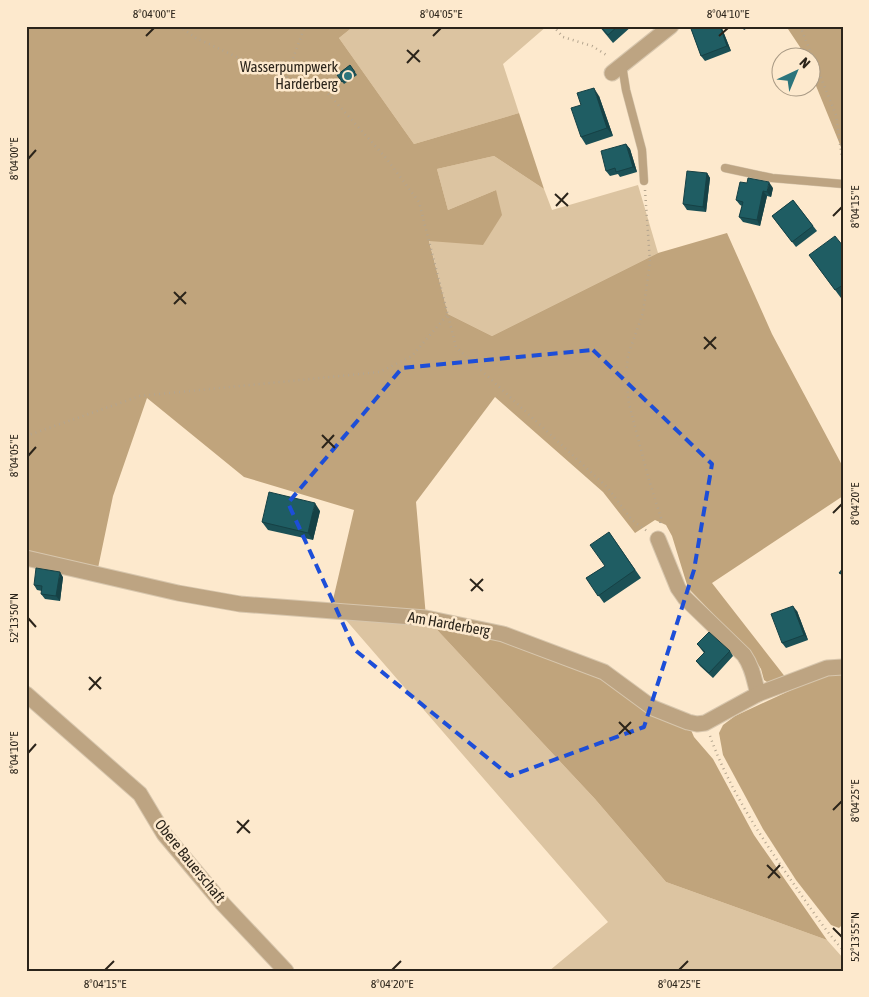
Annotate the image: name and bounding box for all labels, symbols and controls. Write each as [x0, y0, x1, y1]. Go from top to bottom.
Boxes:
text: 8°04'00"E [133, 7, 175, 21]
text: 8°04'05"E [420, 7, 462, 21]
text: 8°04'10"E [707, 7, 749, 21]
north arrow [772, 48, 822, 98]
text: N [797, 54, 814, 71]
place label: Wasserpumpwerk Harderberg [240, 58, 339, 92]
marker: Wasserpumpwerk Harderberg [342, 70, 354, 82]
text: 8°04'00"E [7, 138, 21, 180]
text: 8°04'15"E [848, 186, 862, 228]
text: 8°04'05"E [7, 435, 21, 477]
text: 8°04'20"E [848, 483, 862, 525]
text: 52°13'50"N [7, 593, 21, 643]
street label: Am Harderberg [407, 608, 492, 639]
text: 8°04'10"E [7, 732, 21, 774]
text: 8°04'25"E [848, 780, 862, 822]
street label: Obere Bauerschaft [152, 816, 229, 906]
text: 52°13'55"N [848, 912, 862, 962]
text: 8°04'15"E [84, 977, 126, 991]
text: 8°04'20"E [371, 977, 413, 991]
text: 8°04'25"E [658, 977, 700, 991]

